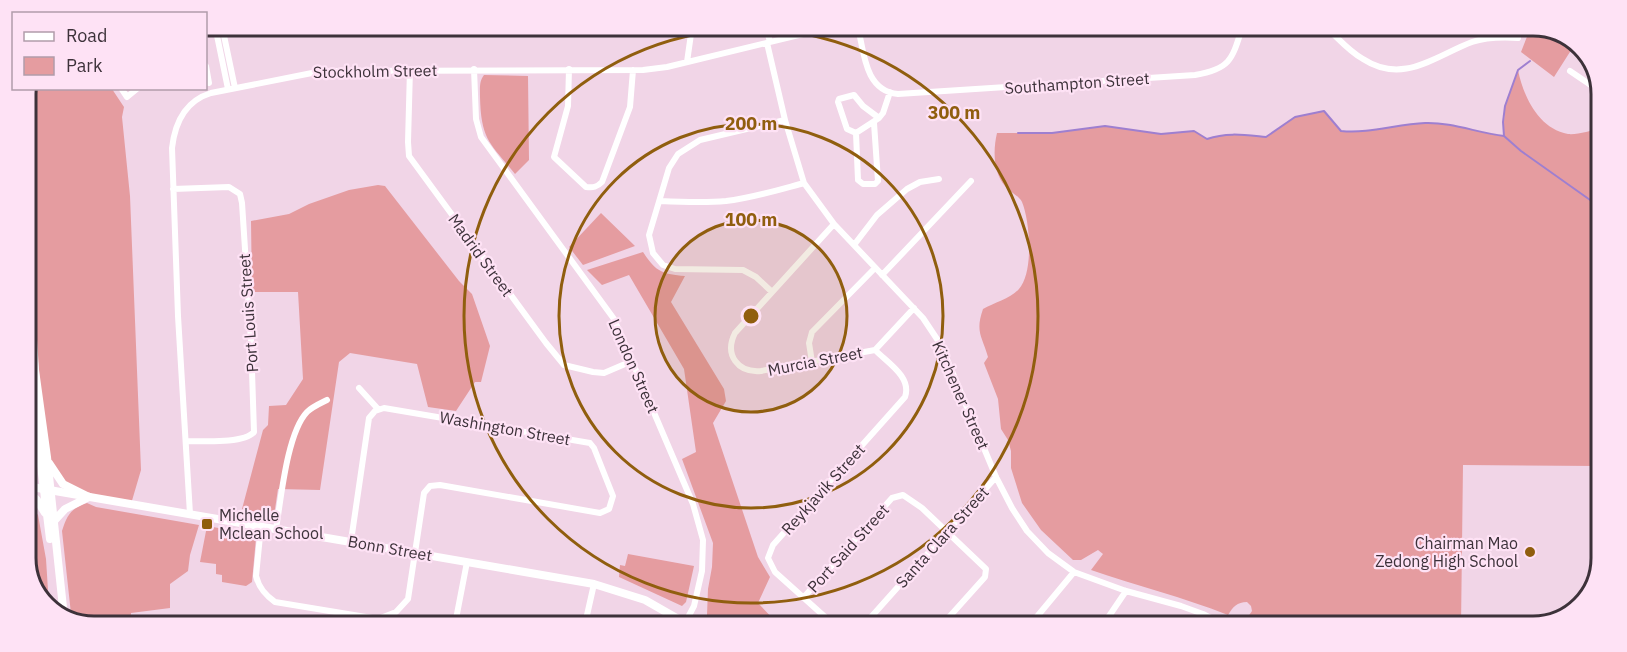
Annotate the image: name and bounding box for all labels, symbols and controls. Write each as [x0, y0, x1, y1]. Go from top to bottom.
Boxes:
legend [12, 12, 207, 90]
text: Road [66, 24, 107, 47]
text: Park [66, 54, 103, 77]
street label: Stockholm Street [313, 60, 437, 82]
street label: Southampton Street [1004, 68, 1150, 98]
text: 300 m [928, 101, 980, 124]
text: 200 m [725, 112, 777, 135]
text: 100 m [725, 208, 777, 231]
street label: Madrid Street [444, 210, 518, 300]
street label: Port Louis Street [234, 253, 262, 373]
centre of rings [741, 306, 761, 326]
street label: London Street [604, 316, 664, 416]
street label: Kitchener Street [928, 337, 994, 453]
street label: Murcia Street [766, 342, 864, 380]
street label: Washington Street [438, 407, 572, 449]
street label: Reykjavik Street [777, 439, 869, 539]
street label: Santa Clara Street [891, 482, 993, 592]
street label: Port Said Street [803, 500, 893, 596]
place label: Michelle Mclean School [219, 505, 323, 543]
marker: Michelle Mclean School [200, 517, 214, 531]
street label: Bonn Street [346, 531, 434, 565]
place label: Chairman Mao Zedong High School [1375, 533, 1518, 571]
marker: Chairman Mao Zedong High School [1523, 545, 1537, 559]

